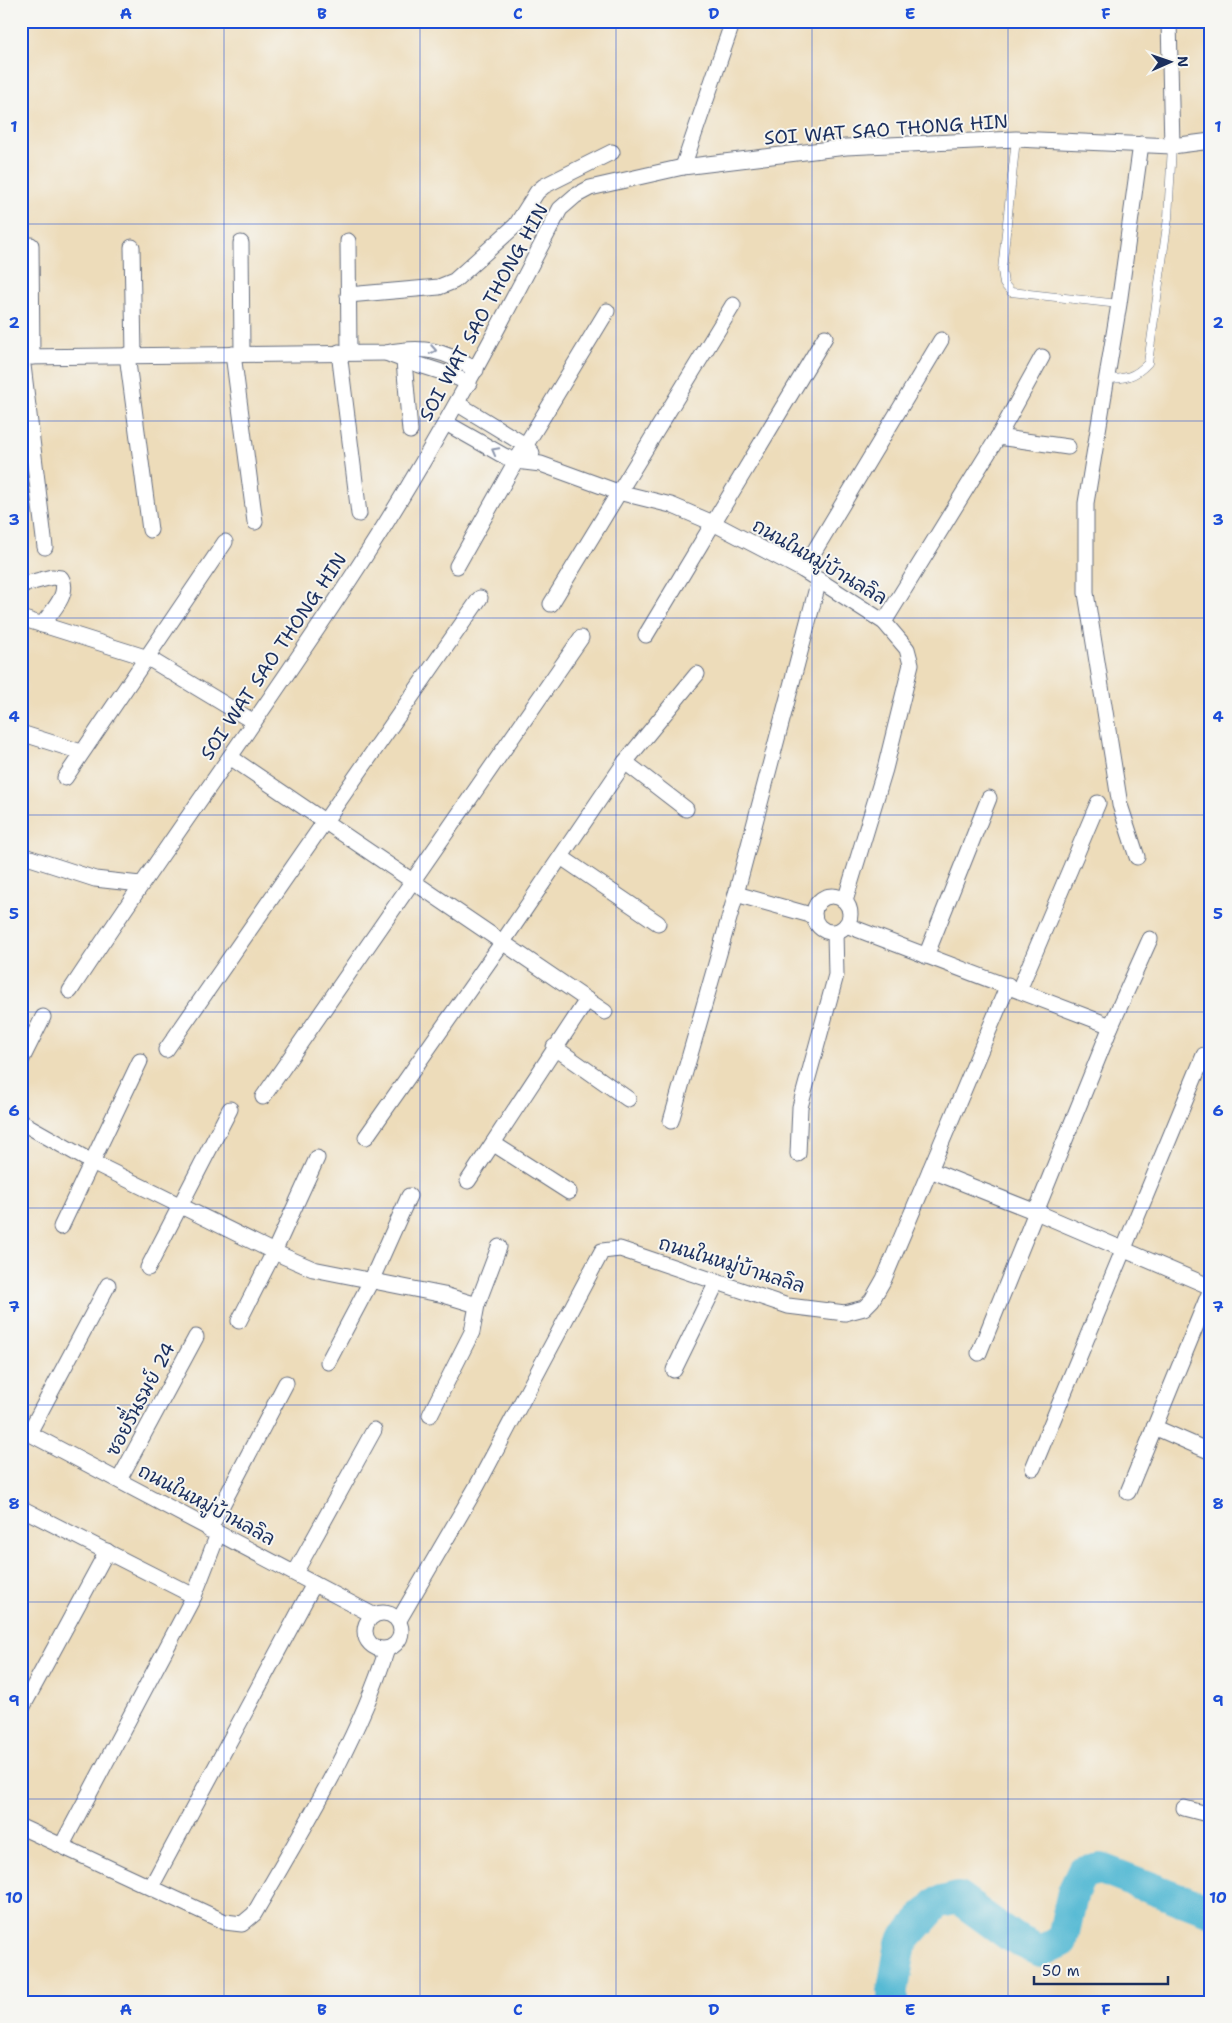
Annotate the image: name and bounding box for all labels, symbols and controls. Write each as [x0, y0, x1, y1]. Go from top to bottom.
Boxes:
text: A [120, 3, 132, 24]
text: B [317, 3, 327, 24]
text: C [513, 3, 523, 24]
text: D [708, 3, 720, 24]
text: E [905, 3, 915, 24]
text: F [1101, 3, 1111, 24]
north arrow [1144, 38, 1194, 88]
text: N [1174, 56, 1192, 67]
street label: SOI WAT SAO THONG HIN [763, 108, 1009, 151]
text: 1 [10, 116, 18, 137]
text: 1 [1214, 116, 1222, 137]
street label: SOI WAT SAO THONG HIN [413, 199, 554, 425]
text: 2 [8, 312, 20, 333]
text: 2 [1212, 312, 1224, 333]
one-way arrow [428, 345, 437, 355]
one-way arrow [491, 447, 500, 457]
text: 3 [8, 509, 20, 530]
text: 3 [1212, 509, 1224, 530]
street label: ถนนในหมู่บ้านลลิล [747, 513, 892, 612]
street label: SOI WAT SAO THONG HIN [195, 548, 352, 765]
text: 4 [8, 706, 20, 727]
text: 4 [1212, 706, 1224, 727]
text: 5 [9, 903, 19, 924]
text: 5 [1213, 903, 1223, 924]
text: 6 [8, 1100, 20, 1121]
text: 6 [1212, 1100, 1224, 1121]
street label: ถนนในหมู่บ้านลลิล [655, 1230, 808, 1300]
text: 7 [8, 1296, 20, 1317]
text: 7 [1212, 1296, 1224, 1317]
street label: ซอยรื่นรมย์ 24 [96, 1336, 181, 1460]
street label: ถนนในหมู่บ้านลลิล [133, 1458, 279, 1553]
text: 8 [8, 1493, 20, 1514]
text: 8 [1212, 1493, 1224, 1514]
text: 9 [8, 1690, 20, 1711]
text: 9 [1212, 1690, 1224, 1711]
text: 10 [5, 1887, 23, 1908]
text: 10 [1209, 1887, 1227, 1908]
scale bar [1034, 1953, 1168, 1985]
text: 50 m [1042, 1961, 1080, 1981]
text: A [120, 1999, 132, 2020]
text: B [317, 1999, 327, 2020]
text: C [513, 1999, 523, 2020]
text: D [708, 1999, 720, 2020]
text: E [905, 1999, 915, 2020]
text: F [1101, 1999, 1111, 2020]

